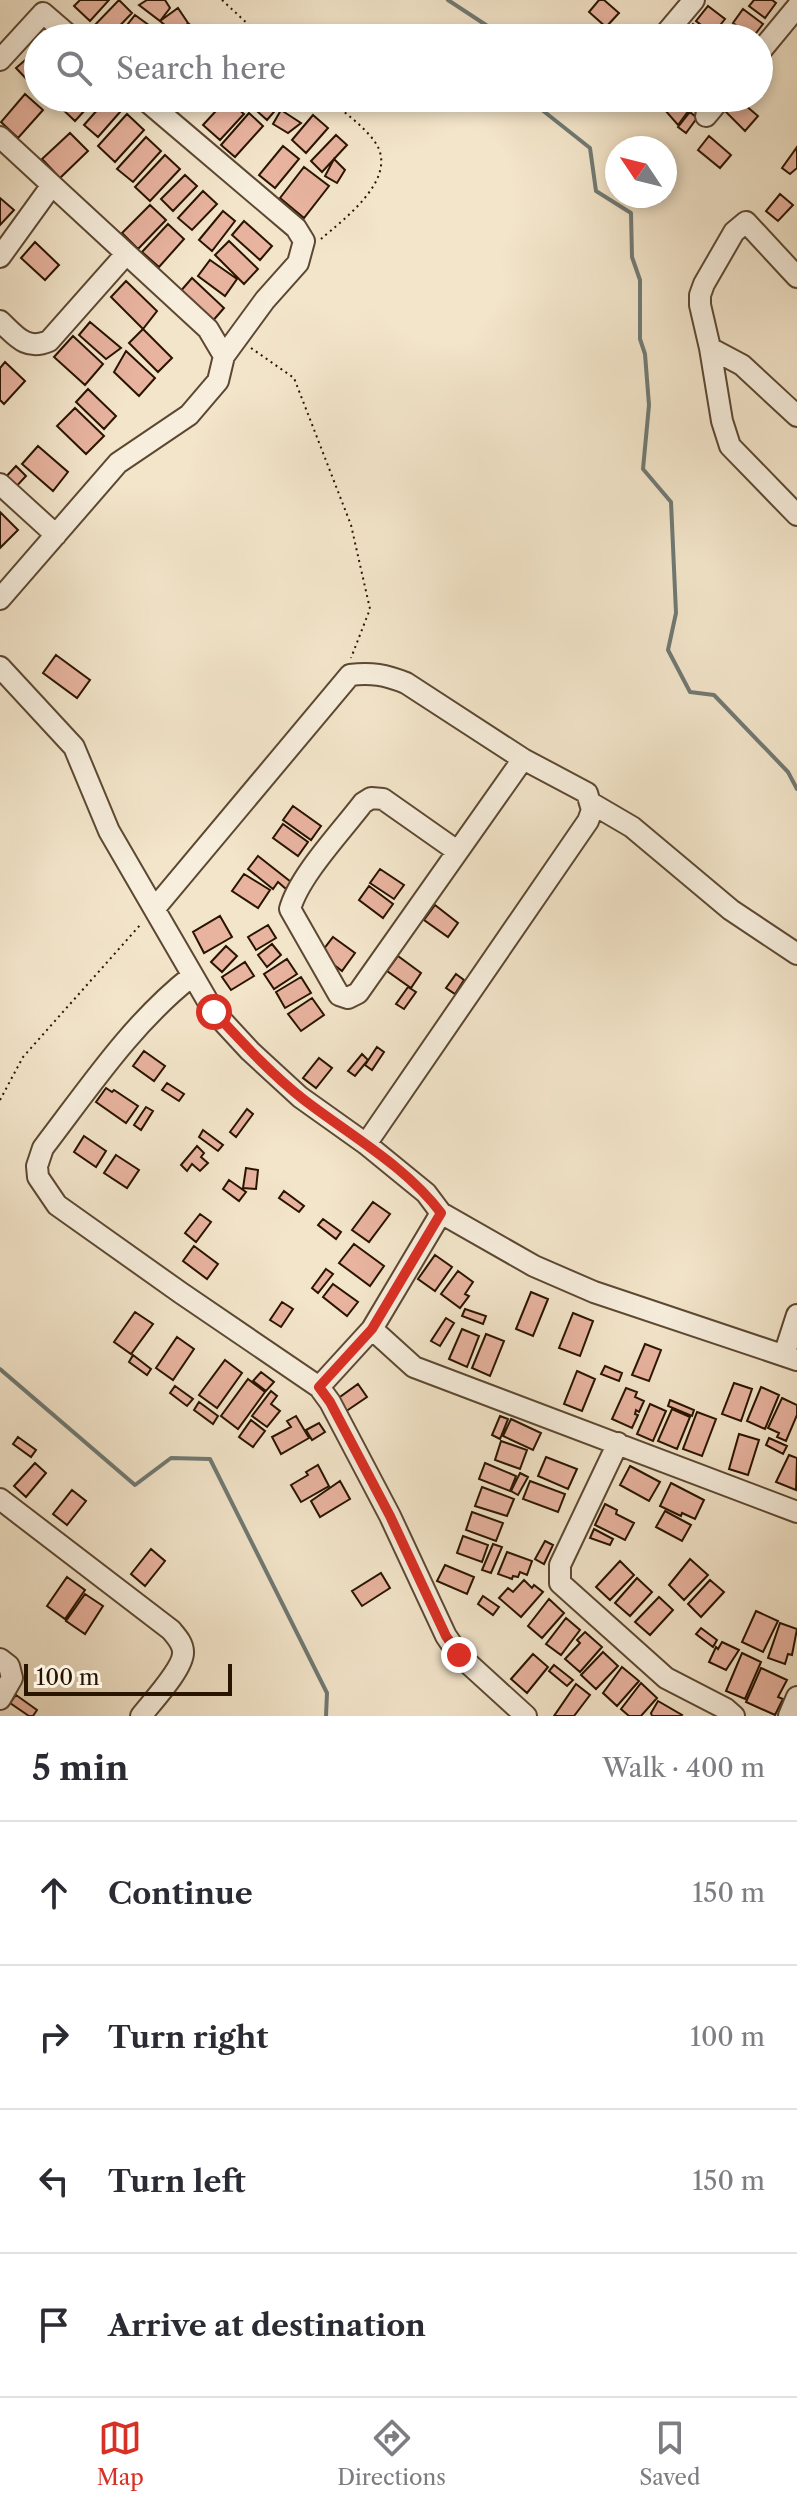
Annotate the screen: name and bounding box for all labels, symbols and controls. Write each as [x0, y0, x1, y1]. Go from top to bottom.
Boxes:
search box [24, 24, 773, 112]
icon: search [52, 46, 96, 90]
text: Search here [116, 50, 286, 87]
north arrow [605, 136, 677, 208]
route start [196, 994, 232, 1030]
route end [441, 1637, 477, 1673]
scale bar [24, 1660, 232, 1696]
text: 100 m [36, 1664, 99, 1691]
text: 5 min [32, 1747, 129, 1789]
text: Walk · 400 m [603, 1752, 765, 1784]
icon: ahead [32, 1871, 76, 1915]
text: Continue [108, 1875, 253, 1912]
text: 150 m [692, 1877, 765, 1909]
icon: right [32, 2015, 76, 2059]
text: Turn right [108, 2019, 268, 2056]
text: 100 m [690, 2021, 765, 2053]
icon: left [32, 2159, 76, 2203]
text: Turn left [108, 2163, 245, 2200]
text: 150 m [692, 2165, 765, 2197]
icon: arrive [32, 2303, 76, 2347]
text: Arrive at destination [108, 2307, 426, 2344]
tab: Map [97, 2416, 144, 2491]
tab: Directions [337, 2416, 446, 2491]
tab: Saved [639, 2416, 700, 2491]

